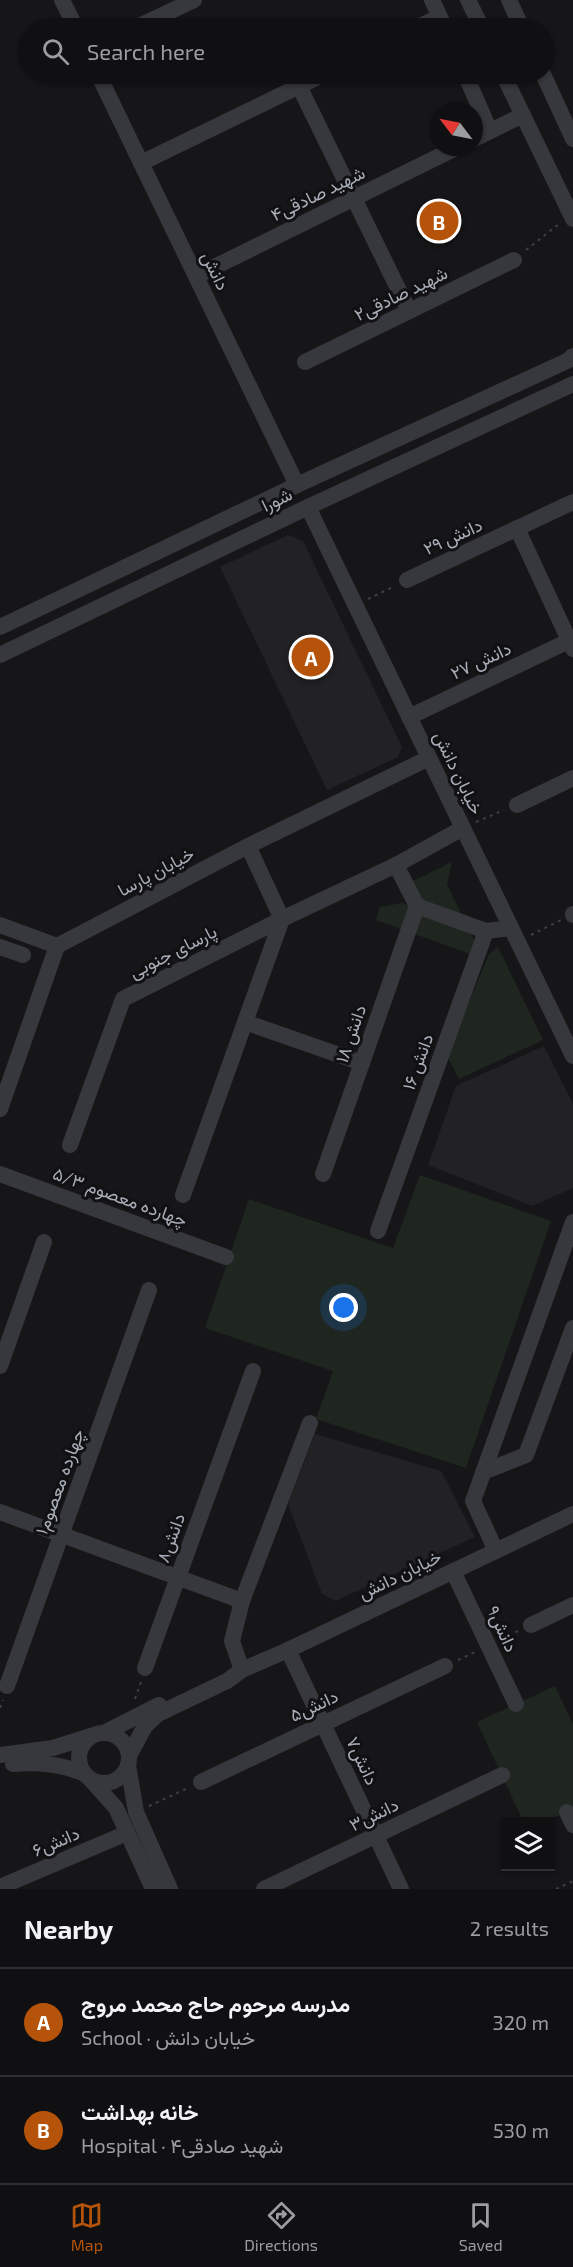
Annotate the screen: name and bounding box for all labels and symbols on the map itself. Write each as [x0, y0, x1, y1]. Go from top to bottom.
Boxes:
north arrow [429, 102, 483, 156]
street label: شهید صادقی۴ [267, 161, 369, 226]
pin: B [420, 198, 458, 244]
street label: دانش [196, 248, 235, 294]
street label: شهید صادقی۲ [350, 261, 451, 326]
street label: شورا [258, 482, 296, 517]
street label: دانش ۲۹ [420, 513, 486, 560]
pin: A [292, 634, 330, 680]
street label: دانش ۲۷ [447, 637, 515, 685]
street label: خیابان دانش [428, 727, 488, 818]
street label: خیابان پارسا [114, 842, 198, 902]
street label: پارسای جنوبی [125, 920, 221, 984]
street label: دانش ۱۸ [330, 1002, 371, 1066]
street label: دانش ۱۶ [397, 1031, 438, 1093]
street label: چهارده معصوم ۵/۳ [49, 1162, 191, 1232]
your location [329, 1293, 358, 1322]
street label: چهارده معصوم۱ [30, 1426, 90, 1538]
street label: دانش۸ [151, 1510, 190, 1566]
street label: خیابان دانش [354, 1545, 445, 1605]
street label: دانش۹ [482, 1602, 523, 1656]
street label: دانش۵ [286, 1684, 342, 1727]
street label: دانش۷ [341, 1733, 384, 1789]
street label: دانش۳ [345, 1793, 402, 1836]
street label: دانش۶ [29, 1821, 83, 1862]

